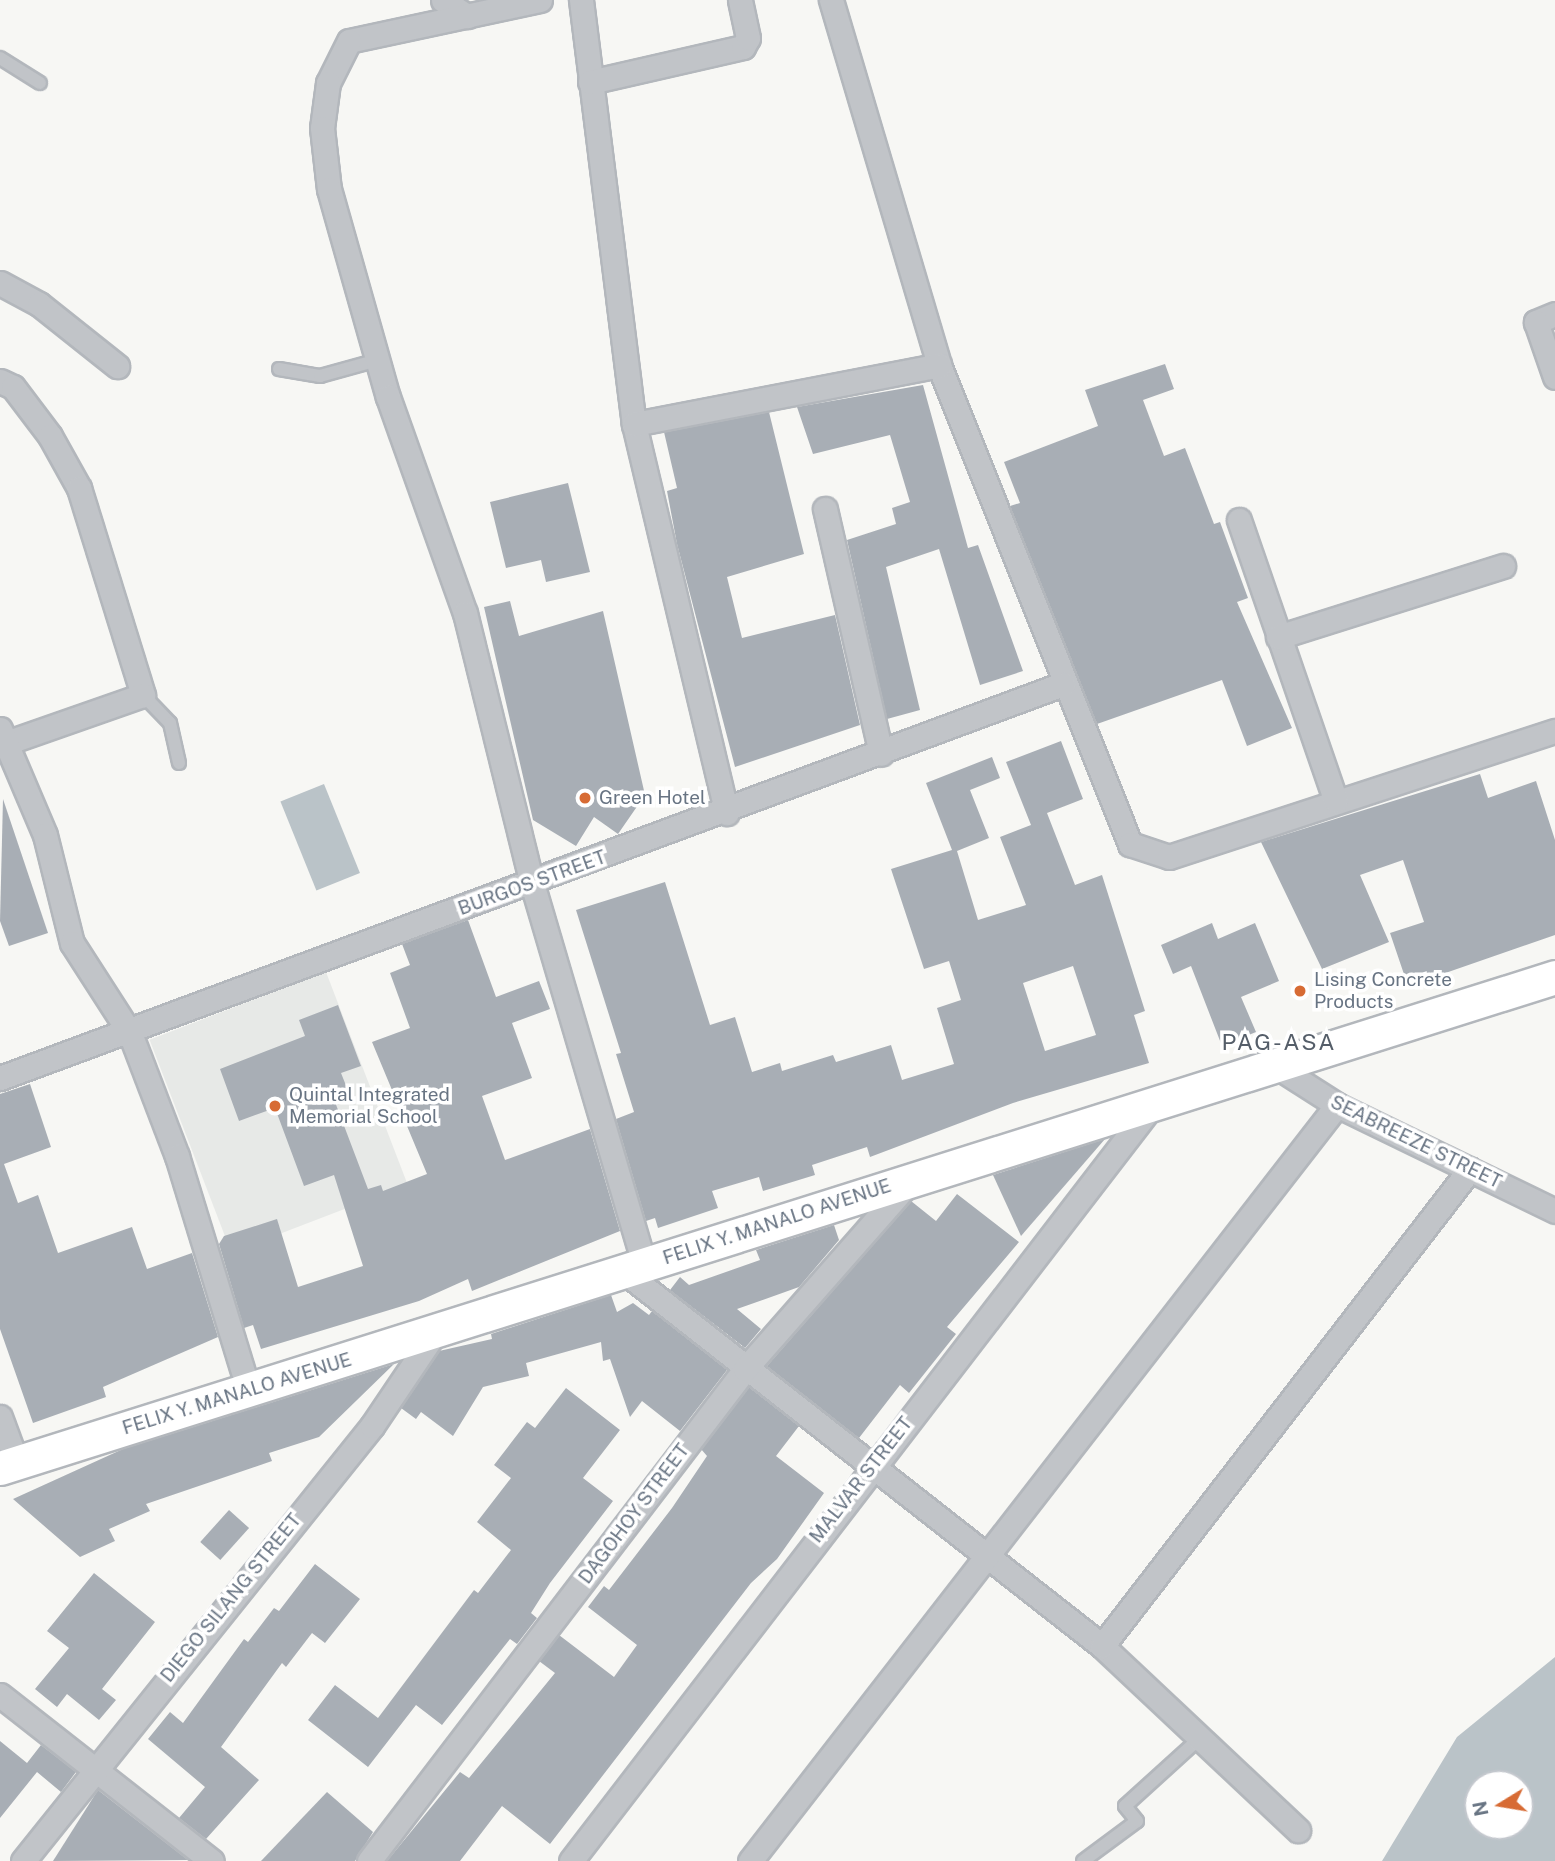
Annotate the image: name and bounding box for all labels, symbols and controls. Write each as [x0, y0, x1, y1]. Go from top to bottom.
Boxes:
place label: Green Hotel [599, 787, 706, 809]
marker: Green Hotel [577, 790, 593, 806]
street label: BURGOS STREET [455, 846, 609, 920]
place label: Lising Concrete Products [1314, 969, 1452, 1013]
marker: Lising Concrete Products [1292, 983, 1308, 999]
district label: PAG-ASA [1222, 1028, 1336, 1056]
place label: Quintal Integrated Memorial School [289, 1084, 450, 1128]
street label: SEABREEZE STREET [1327, 1091, 1505, 1193]
marker: Quintal Integrated Memorial School [267, 1098, 283, 1114]
street label: FELIX Y. MANALO AVENUE [660, 1174, 894, 1270]
street label: FELIX Y. MANALO AVENUE [120, 1348, 354, 1440]
street label: MALVAR STREET [805, 1413, 917, 1547]
street label: DAGOHOY STREET [574, 1439, 694, 1589]
street label: DIEGO SILANG STREET [156, 1509, 306, 1687]
north arrow [1464, 1770, 1534, 1840]
text: N [1468, 1799, 1493, 1818]

